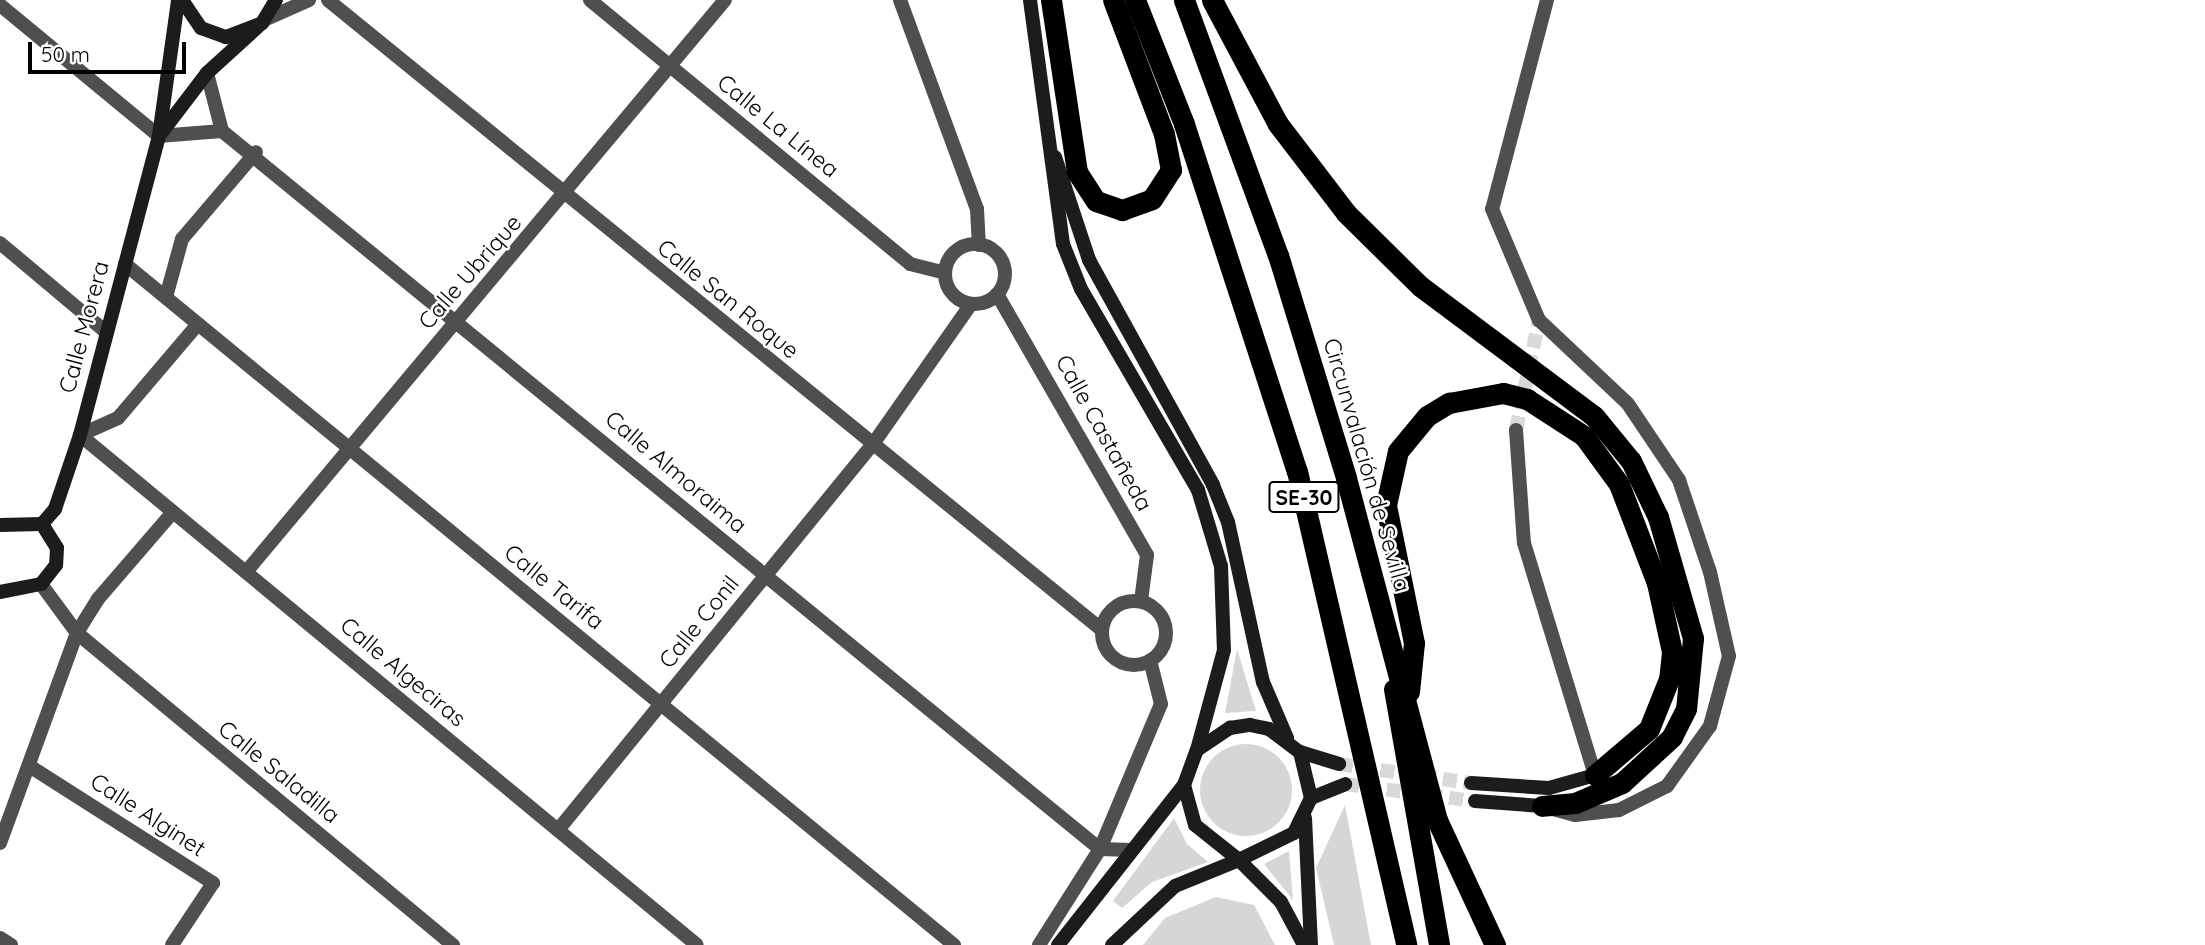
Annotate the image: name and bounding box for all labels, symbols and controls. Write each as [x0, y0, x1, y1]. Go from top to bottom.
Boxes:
scale bar [32, 28, 189, 72]
text: 50 m [41, 41, 90, 67]
street label: Calle La Línea [712, 69, 844, 183]
street label: Calle Ubrique [413, 209, 527, 335]
street label: Calle San Roque [652, 233, 804, 365]
street label: Calle Morera [53, 258, 115, 396]
street label: Circunvalación de Sevilla [1318, 335, 1416, 595]
street label: Calle Castañeda [1050, 350, 1158, 516]
street label: Calle Almoraima [600, 405, 752, 539]
road number: SE-30 [1267, 480, 1341, 514]
street label: Calle Tarifa [499, 538, 609, 636]
street label: Calle Conil [653, 570, 745, 674]
street label: Calle Algeciras [335, 611, 471, 733]
street label: Calle Saladilla [213, 715, 345, 829]
street label: Calle Alginet [85, 768, 211, 862]

